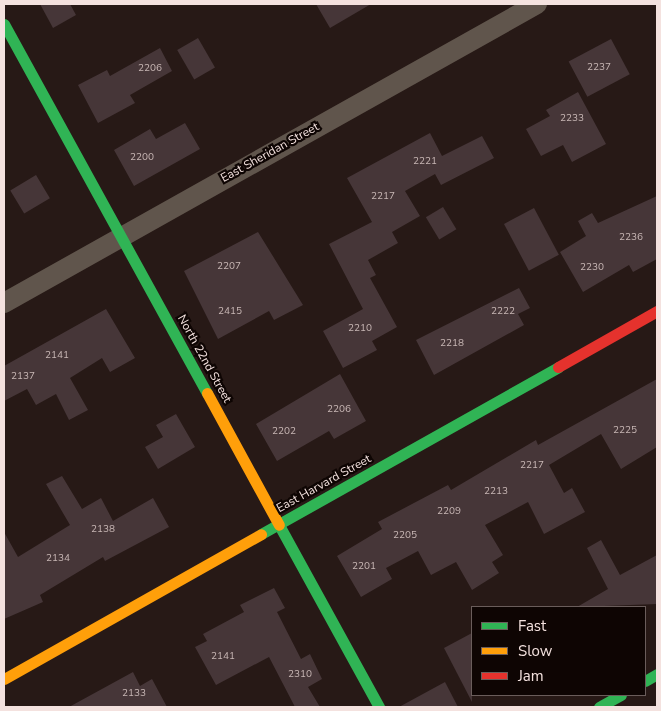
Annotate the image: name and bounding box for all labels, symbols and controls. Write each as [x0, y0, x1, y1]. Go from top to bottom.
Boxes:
house number: 2237 [587, 62, 611, 74]
house number: 2206 [138, 63, 162, 75]
house number: 2233 [560, 113, 584, 125]
street label: East Sheridan Street [218, 120, 322, 186]
house number: 2200 [130, 152, 154, 164]
house number: 2221 [413, 156, 437, 168]
house number: 2217 [371, 191, 395, 203]
house number: 2236 [619, 232, 643, 244]
house number: 2207 [217, 261, 241, 273]
house number: 2230 [580, 262, 604, 274]
house number: 2415 [218, 306, 242, 318]
house number: 2222 [491, 306, 515, 318]
street label: North 22nd Street [174, 313, 234, 405]
house number: 2210 [348, 323, 372, 335]
house number: 2218 [440, 338, 464, 350]
house number: 2141 [45, 350, 69, 362]
house number: 2137 [11, 371, 35, 383]
house number: 2206 [327, 404, 351, 416]
house number: 2225 [613, 425, 637, 437]
house number: 2202 [272, 426, 296, 438]
street label: East Harvard Street [274, 452, 374, 516]
house number: 2217 [520, 460, 544, 472]
house number: 2213 [484, 486, 508, 498]
house number: 2209 [437, 506, 461, 518]
house number: 2138 [91, 524, 115, 536]
house number: 2205 [393, 530, 417, 542]
house number: 2134 [46, 553, 70, 565]
house number: 2201 [352, 561, 376, 573]
legend [471, 606, 646, 696]
text: Fast [518, 616, 546, 636]
text: Slow [518, 641, 552, 661]
house number: 2141 [211, 651, 235, 663]
text: Jam [518, 666, 544, 686]
house number: 2310 [288, 669, 312, 681]
house number: 2133 [122, 688, 146, 700]

